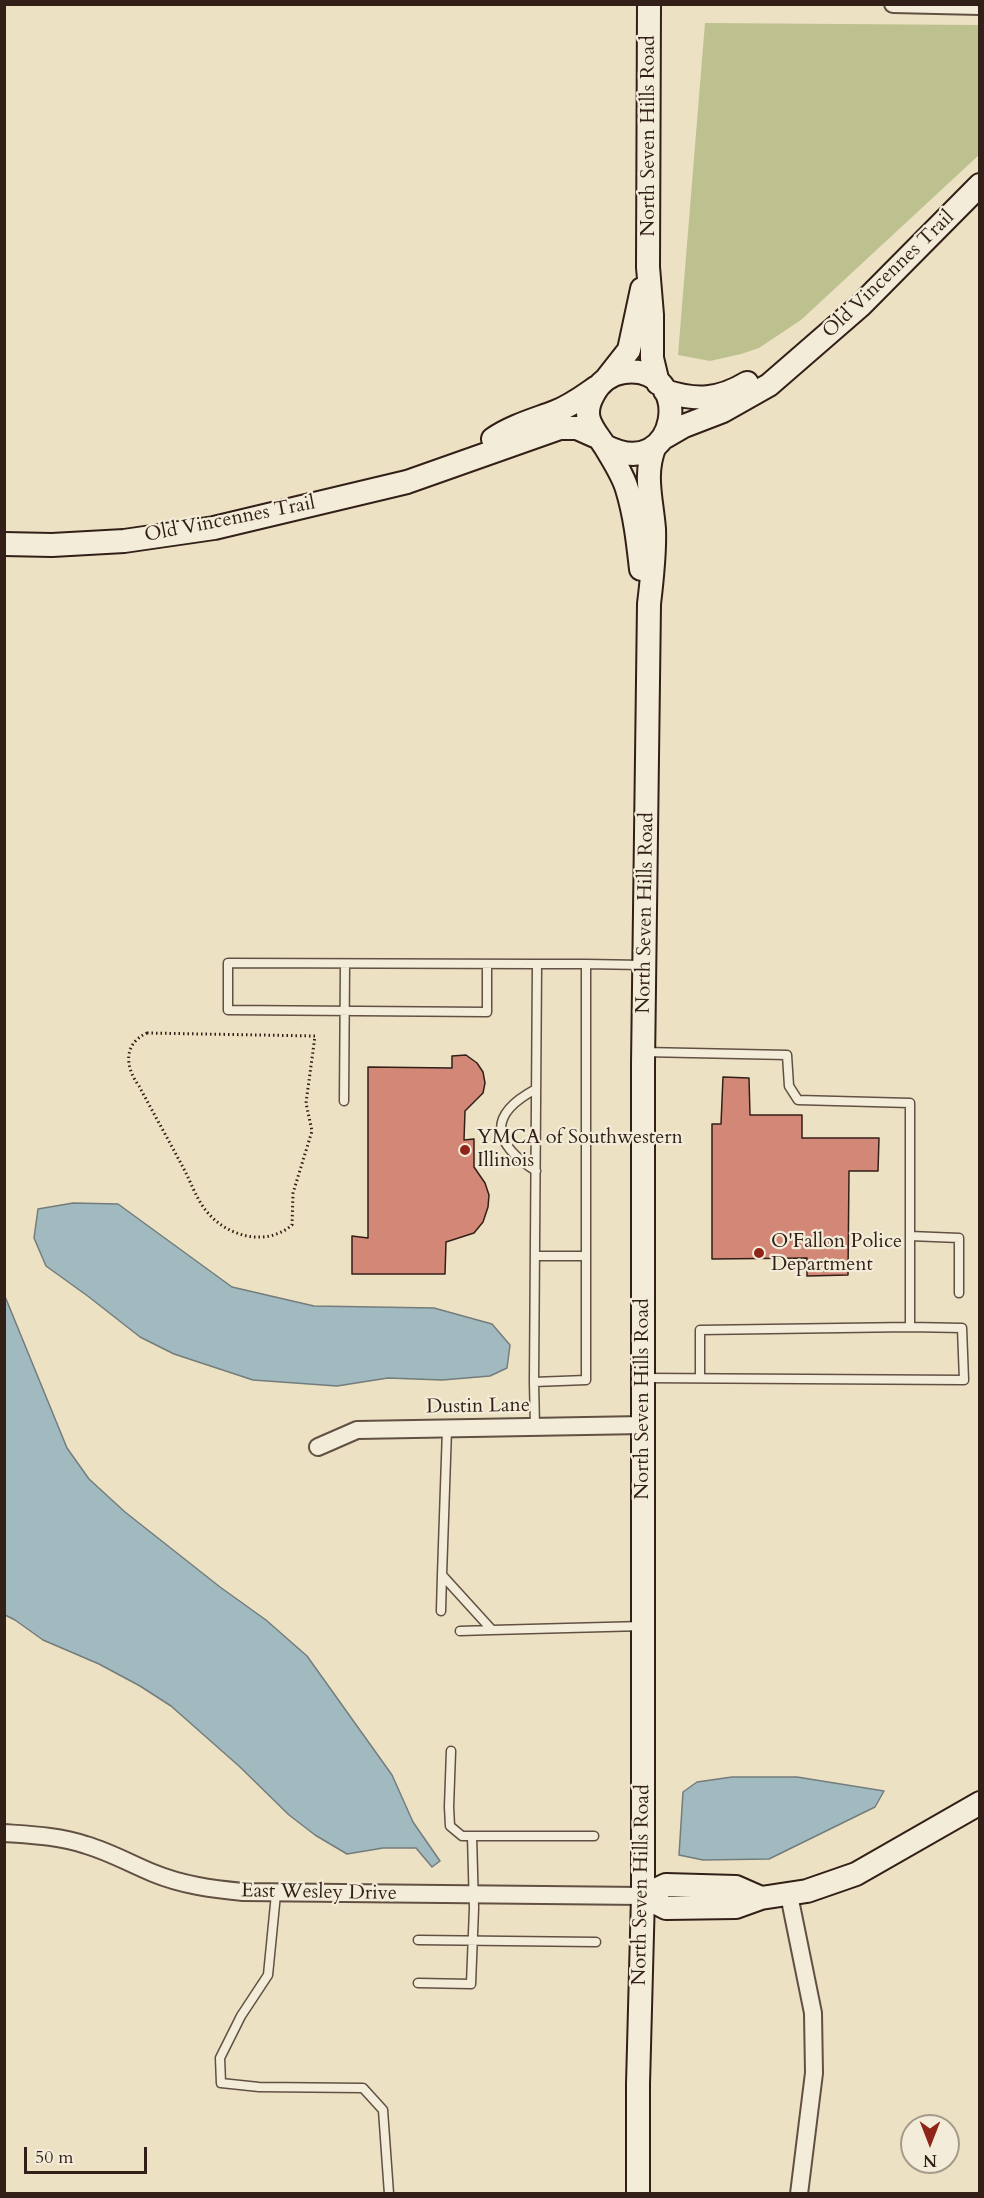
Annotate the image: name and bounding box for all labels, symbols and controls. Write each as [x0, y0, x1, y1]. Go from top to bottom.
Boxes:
street label: North Seven Hills Road [637, 35, 661, 237]
street label: Old Vincennes Trail [818, 206, 960, 344]
street label: Old Vincennes Trail [143, 492, 317, 548]
street label: North Seven Hills Road [632, 812, 660, 1014]
place label: YMCA of Southwestern Illinois [477, 1126, 683, 1173]
marker: YMCA of Southwestern Illinois [458, 1143, 472, 1157]
place label: O'Fallon Police Department [771, 1230, 902, 1277]
marker: O'Fallon Police Department [752, 1246, 766, 1260]
street label: North Seven Hills Road [631, 1298, 655, 1500]
street label: Dustin Lane [426, 1394, 530, 1420]
street label: North Seven Hills Road [628, 1784, 656, 1986]
street label: East Wesley Drive [241, 1880, 397, 1906]
north arrow [900, 2114, 960, 2174]
scale bar [27, 2135, 150, 2173]
text: 50 m [35, 2145, 74, 2170]
text: N [923, 2149, 937, 2171]

